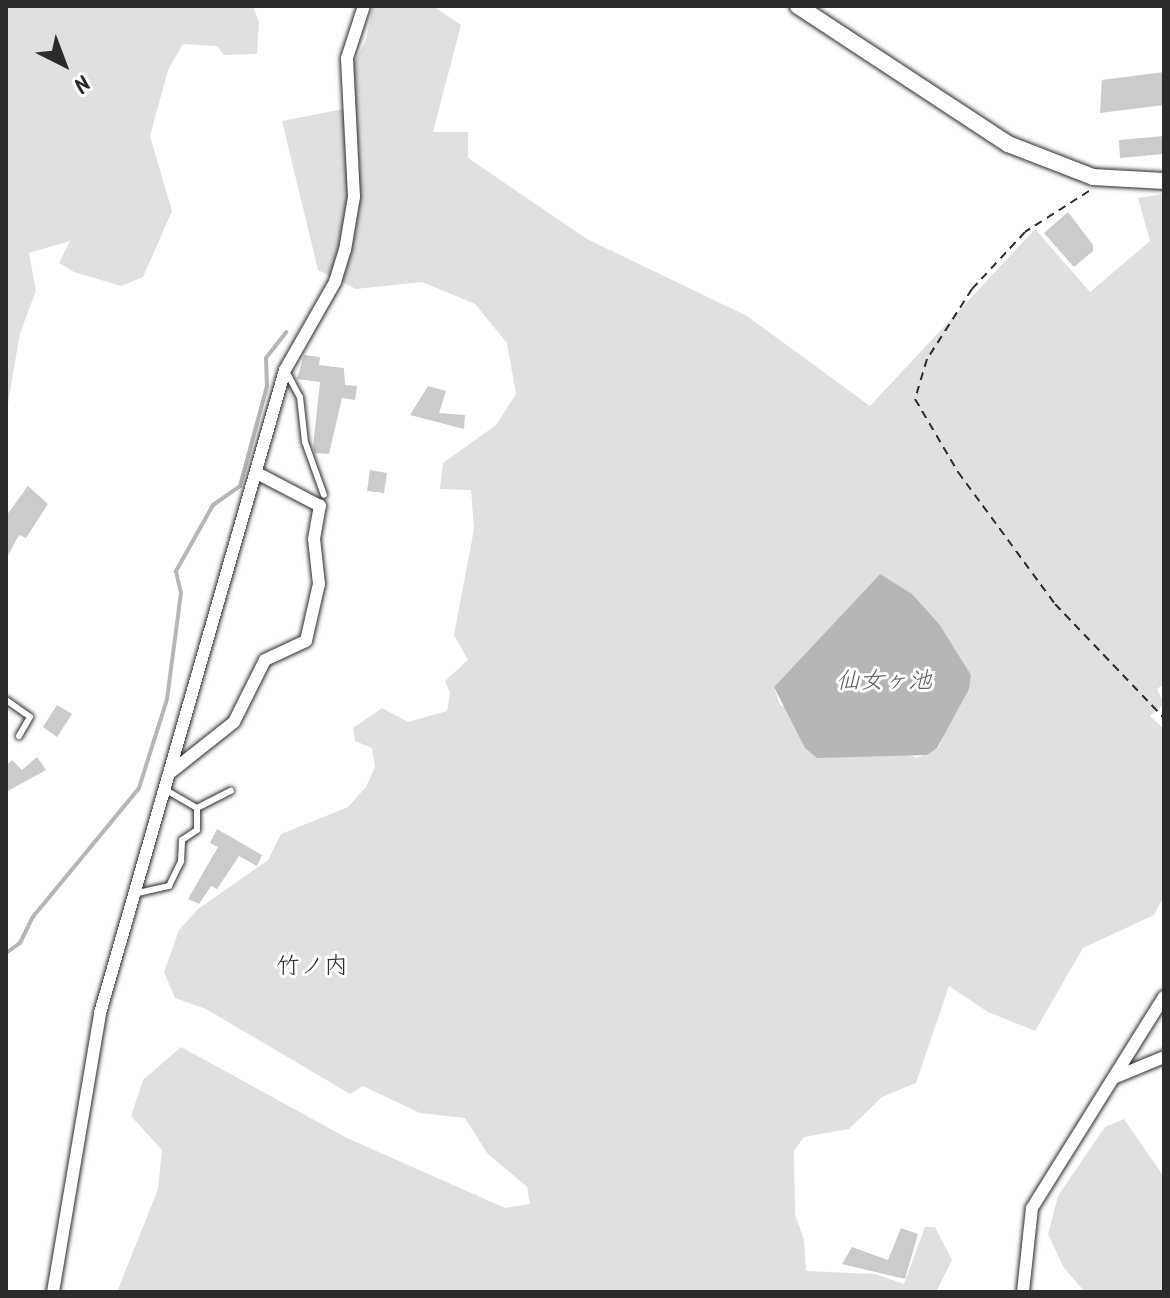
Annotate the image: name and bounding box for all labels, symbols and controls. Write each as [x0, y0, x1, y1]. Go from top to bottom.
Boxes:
north arrow [24, 24, 104, 104]
text: N [64, 65, 97, 100]
water label: 仙女ヶ池 [836, 668, 932, 696]
district label: 竹ノ内 [276, 953, 348, 981]

